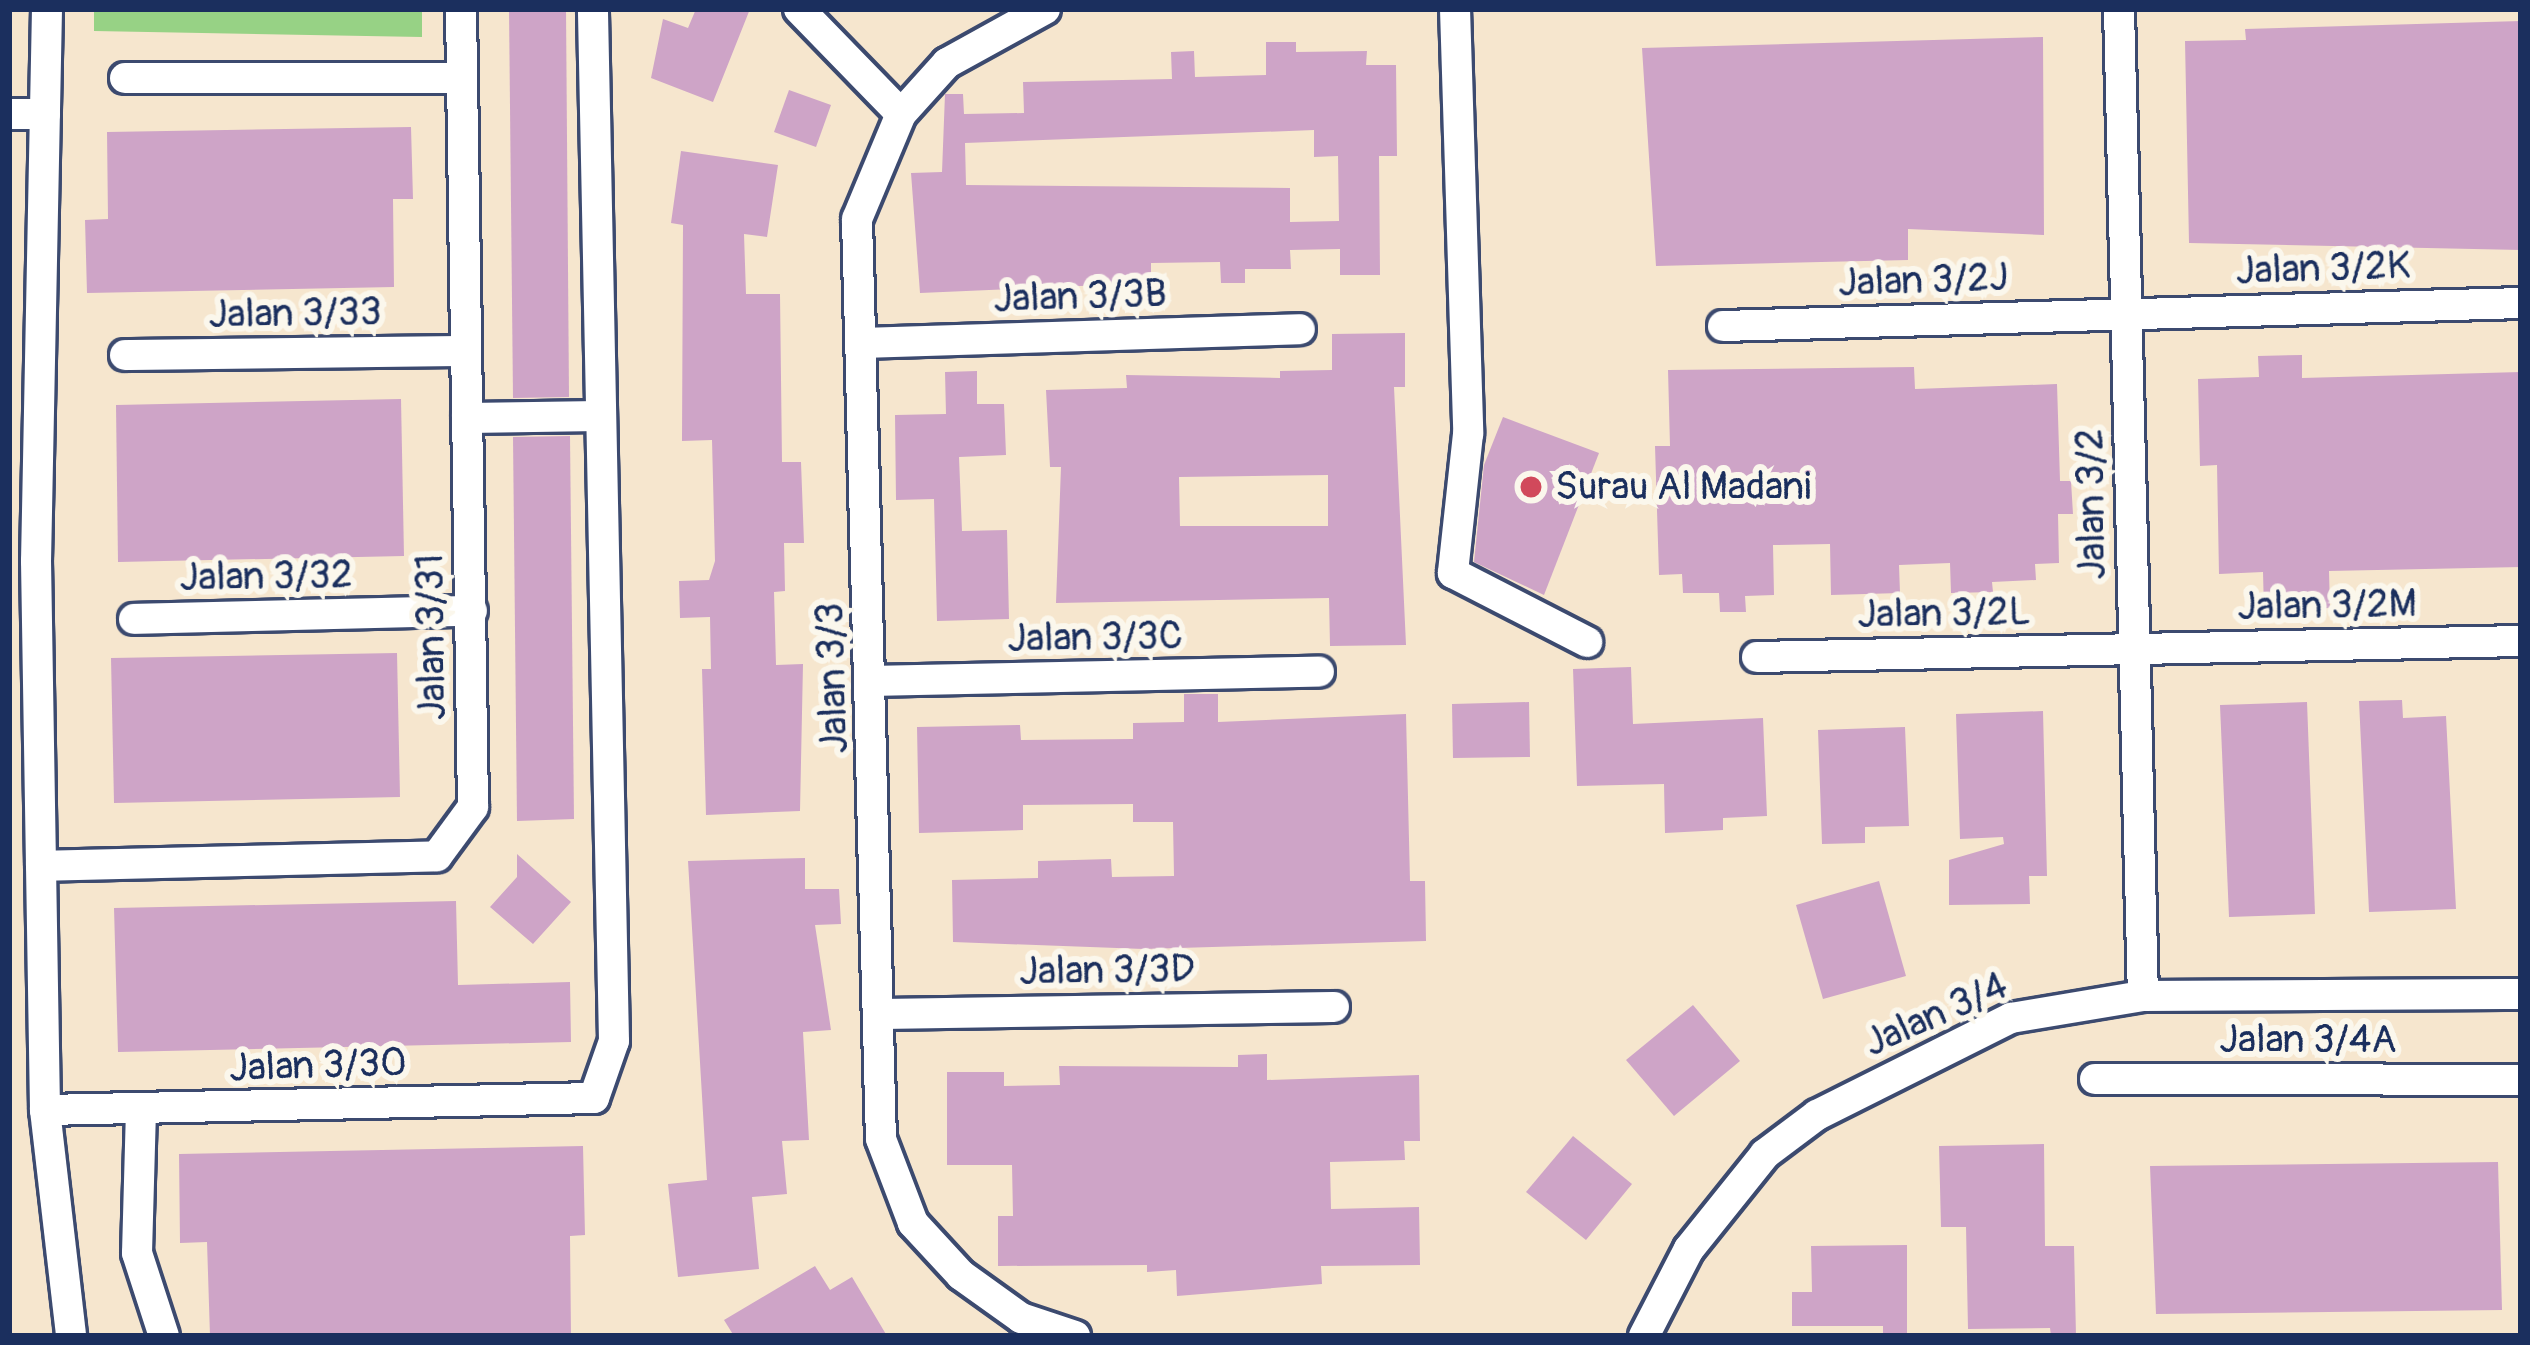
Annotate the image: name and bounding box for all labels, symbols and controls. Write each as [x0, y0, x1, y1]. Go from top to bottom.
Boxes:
street label: Jalan 3/2K [2235, 243, 2411, 295]
street label: Jalan 3/2J [1837, 255, 2009, 307]
street label: Jalan 3/3B [993, 271, 1167, 323]
street label: Jalan 3/33 [208, 289, 382, 339]
street label: Jalan 3/2 [2067, 428, 2117, 580]
place label: Surau Al Madani [1555, 464, 1811, 510]
marker: Surau Al Madani [1518, 474, 1544, 500]
street label: Jalan 3/32 [179, 552, 353, 602]
street label: Jalan 3/31 [407, 553, 457, 721]
street label: Jalan 3/2M [2237, 581, 2417, 631]
street label: Jalan 3/2L [1857, 589, 2031, 639]
street label: Jalan 3/3 [807, 602, 859, 754]
street label: Jalan 3/3C [1007, 613, 1183, 663]
street label: Jalan 3/3D [1019, 946, 1195, 996]
street label: Jalan 3/4 [1857, 963, 2015, 1067]
street label: Jalan 3/4A [2219, 1017, 2397, 1063]
street label: Jalan 3/30 [228, 1040, 408, 1092]

